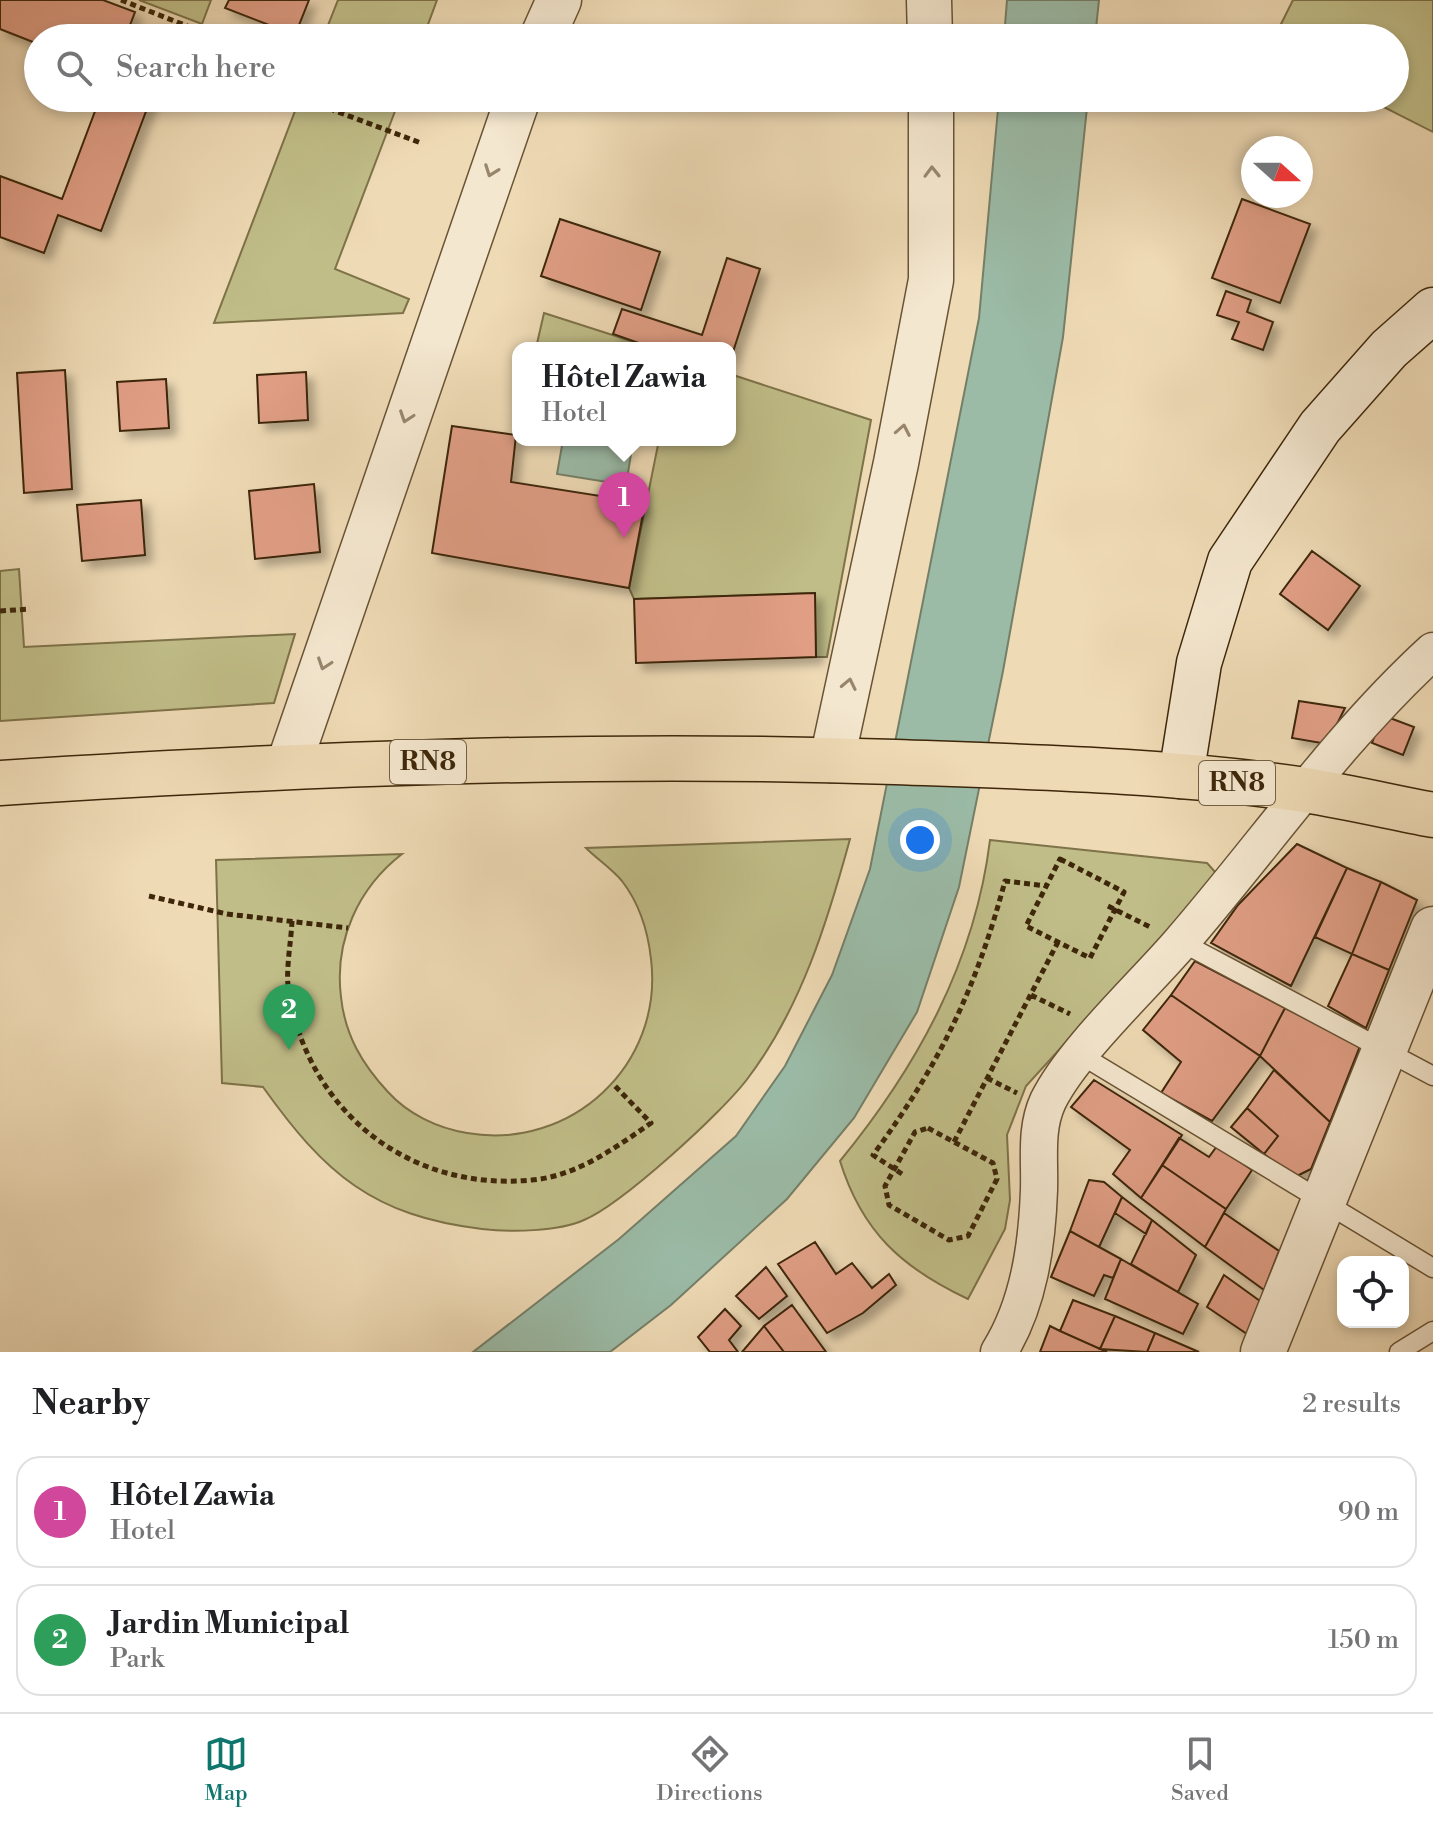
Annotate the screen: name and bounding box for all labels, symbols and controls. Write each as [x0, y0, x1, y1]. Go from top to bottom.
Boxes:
search box [24, 24, 1409, 112]
icon: search [52, 46, 96, 90]
text: Search here [116, 49, 276, 87]
north arrow [1241, 136, 1313, 208]
one-way arrow [485, 164, 501, 178]
one-way arrow [924, 165, 941, 178]
popup [512, 342, 736, 446]
text: Hôtel Zawia [542, 359, 706, 397]
text: Hotel [542, 397, 607, 429]
one-way arrow [400, 409, 416, 423]
one-way arrow [893, 423, 910, 436]
pin: 1 [598, 472, 650, 538]
one-way arrow [317, 656, 333, 670]
one-way arrow [839, 677, 856, 691]
road number: RN8 [390, 740, 466, 784]
road number: RN8 [1199, 761, 1275, 805]
your location [900, 820, 940, 860]
pin: 2 [263, 984, 315, 1050]
map controls [1337, 1256, 1409, 1328]
button: locate [1337, 1256, 1409, 1328]
text: Nearby [32, 1383, 150, 1425]
text: 2 results [1302, 1388, 1401, 1420]
text: Hôtel Zawia [110, 1477, 275, 1515]
text: 1 [54, 1496, 66, 1528]
text: 90 m [1338, 1496, 1399, 1528]
text: Hotel [110, 1515, 175, 1547]
text: Jardin Municipal [110, 1605, 349, 1643]
text: 2 [52, 1624, 68, 1656]
text: 150 m [1328, 1624, 1399, 1656]
text: Park [110, 1643, 164, 1675]
tab: Map [204, 1732, 248, 1807]
tab: Directions [657, 1732, 763, 1807]
tab: Saved [1171, 1732, 1229, 1807]

